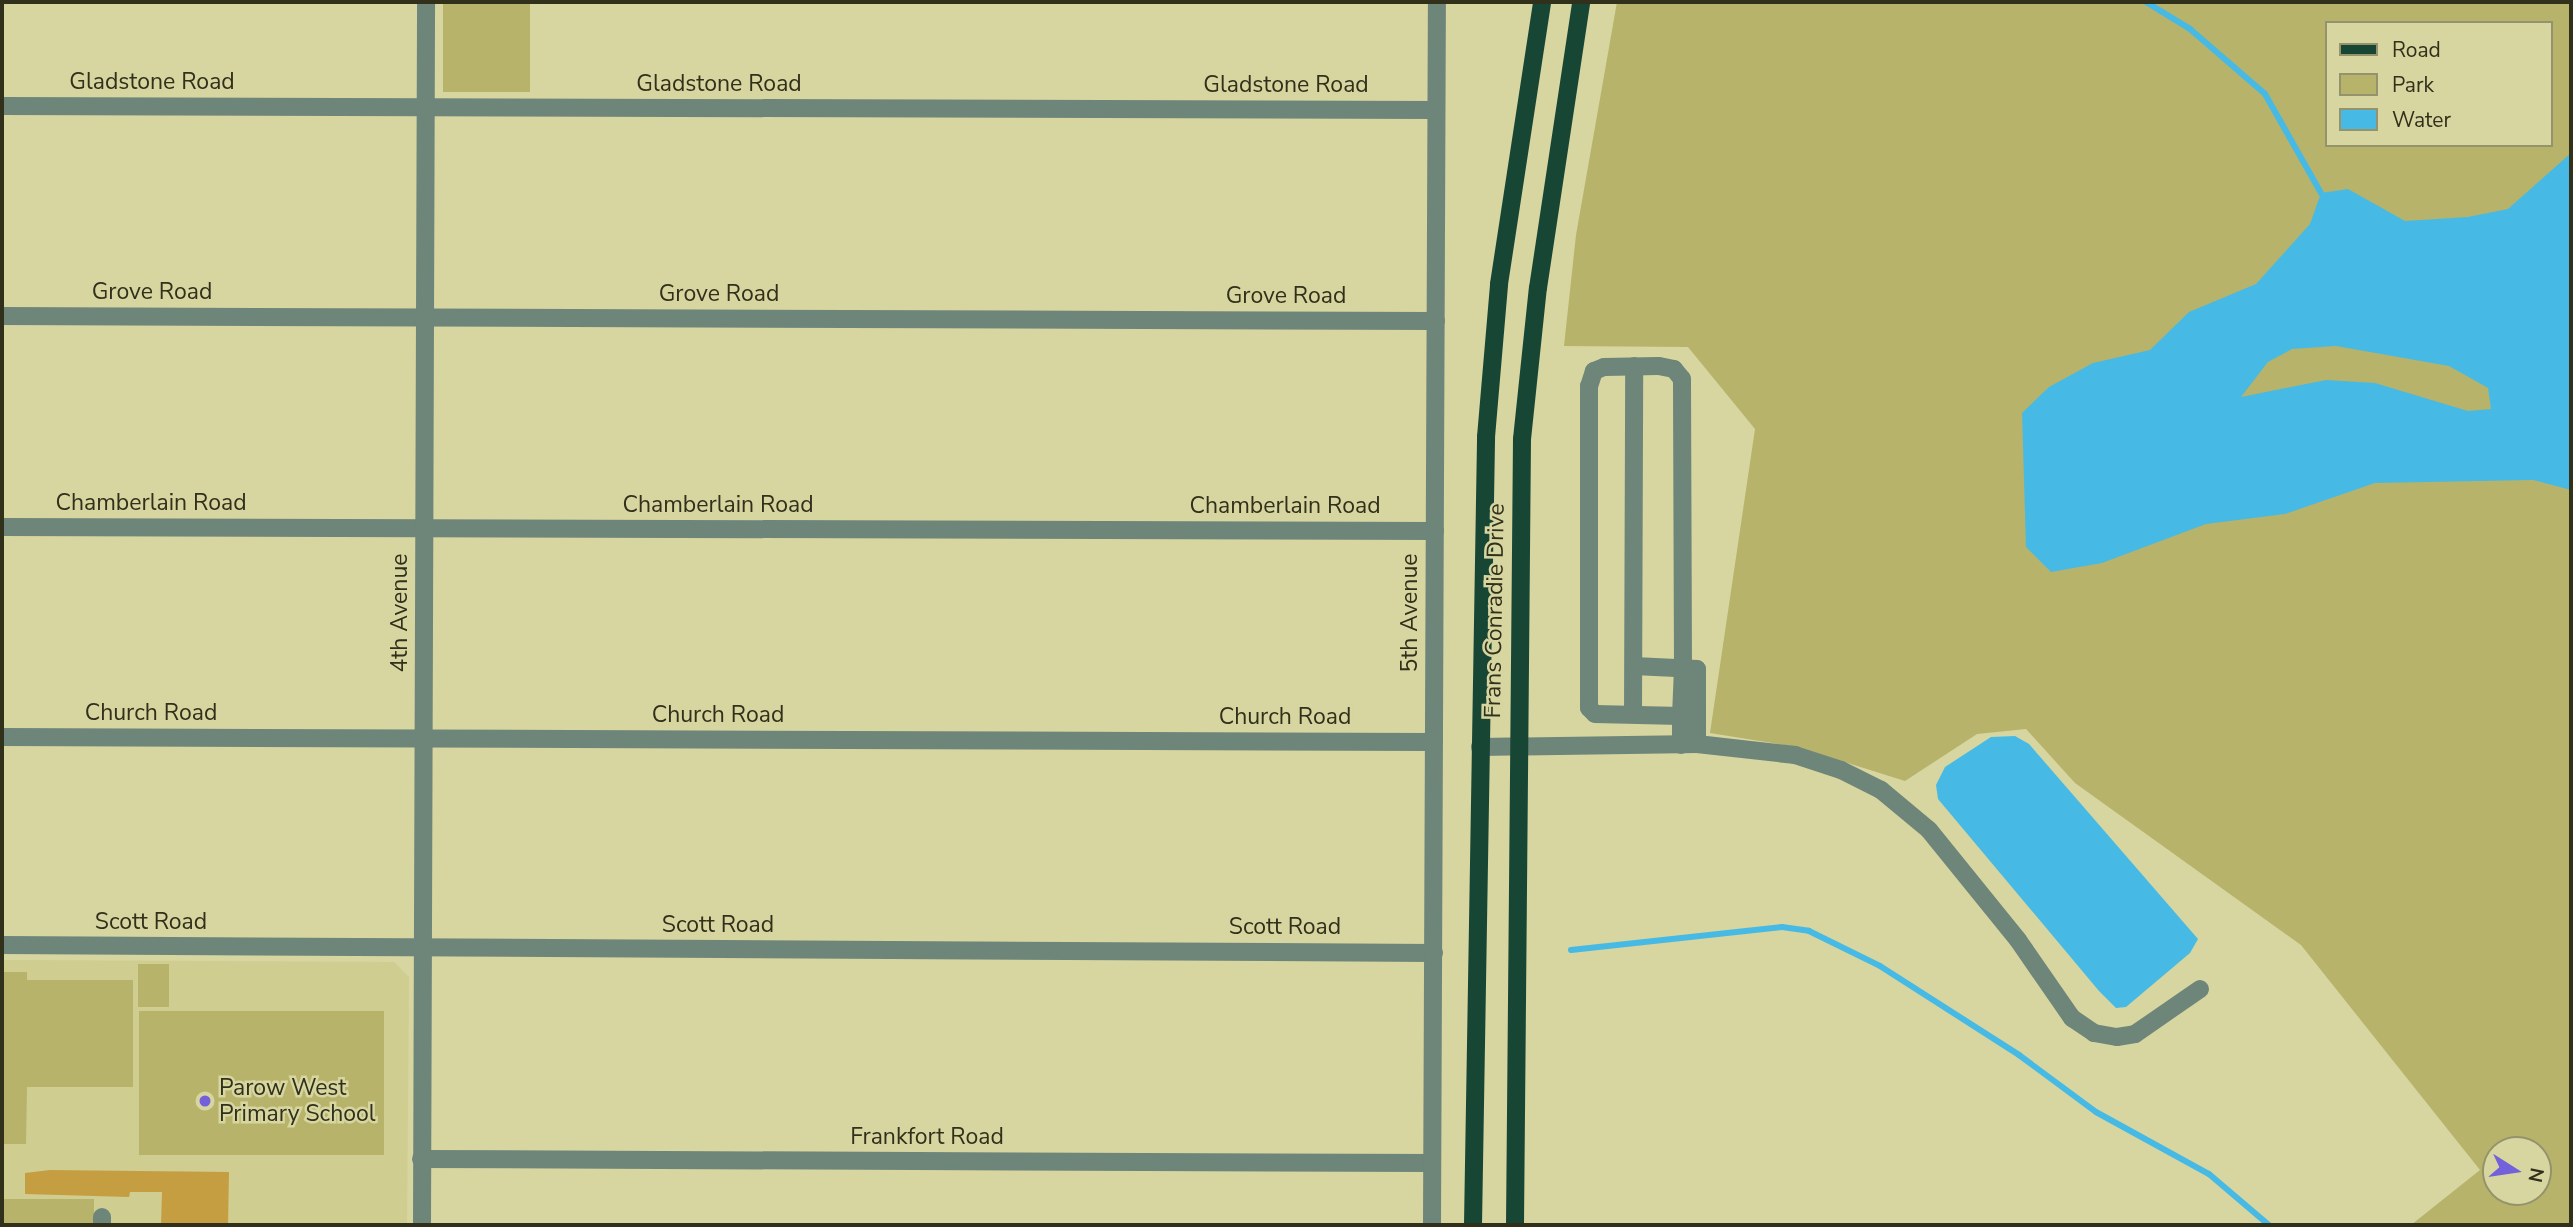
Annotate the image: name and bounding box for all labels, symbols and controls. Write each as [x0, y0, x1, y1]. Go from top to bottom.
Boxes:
legend [2324, 21, 2552, 147]
text: Road [2392, 36, 2441, 64]
street label: Gladstone Road [69, 68, 235, 96]
street label: Gladstone Road [636, 70, 802, 98]
street label: Gladstone Road [1203, 71, 1369, 99]
text: Park [2392, 71, 2434, 99]
text: Water [2392, 106, 2451, 134]
street label: Grove Road [92, 278, 212, 306]
street label: Grove Road [659, 280, 779, 308]
street label: Grove Road [1226, 282, 1346, 310]
street label: Chamberlain Road [55, 489, 247, 517]
street label: Chamberlain Road [622, 491, 814, 519]
street label: Chamberlain Road [1189, 492, 1381, 520]
street label: Frans Conradie Drive [1479, 503, 1511, 719]
street label: 4th Avenue [386, 553, 414, 673]
street label: 5th Avenue [1396, 553, 1424, 673]
street label: Church Road [85, 699, 217, 727]
street label: Church Road [652, 701, 784, 729]
street label: Church Road [1219, 703, 1351, 731]
street label: Scott Road [95, 908, 207, 936]
street label: Scott Road [662, 911, 774, 939]
street label: Scott Road [1229, 913, 1341, 941]
place label: Parow West Primary School [219, 1074, 376, 1128]
marker: Parow West Primary School [197, 1093, 213, 1109]
street label: Frankfort Road [850, 1123, 1004, 1151]
north arrow [2482, 1136, 2552, 1206]
text: N [2521, 1165, 2550, 1185]

